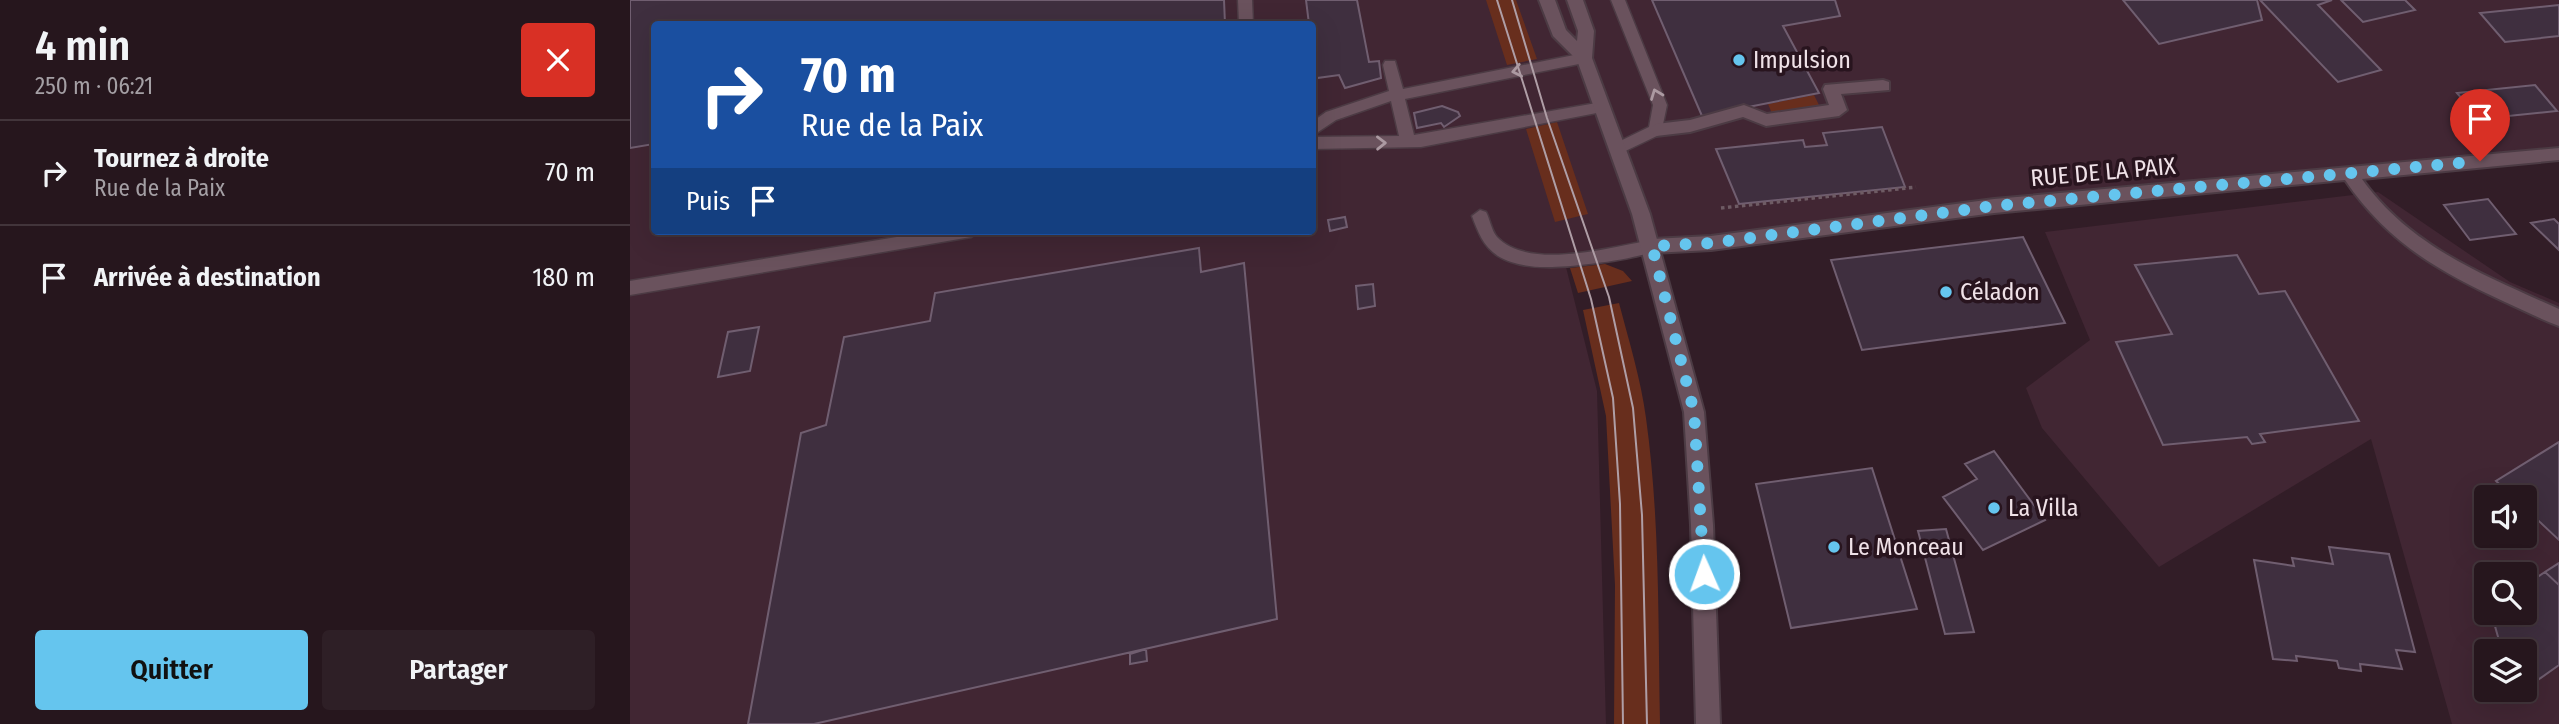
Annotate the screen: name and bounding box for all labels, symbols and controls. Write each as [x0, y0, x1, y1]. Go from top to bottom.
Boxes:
text: 4 min [35, 21, 130, 71]
button: close [521, 23, 595, 97]
text: 70 m [801, 46, 896, 105]
place label: Impulsion [1753, 46, 1851, 74]
icon: right [686, 49, 777, 140]
marker: Impulsion [1731, 52, 1747, 68]
one-way arrow [1511, 63, 1523, 78]
text: 250 m · 06:21 [35, 72, 153, 100]
one-way arrow [1650, 88, 1664, 100]
pin [2450, 89, 2510, 161]
icon: arrive [2461, 100, 2499, 138]
text: Rue de la Paix [801, 106, 983, 144]
one-way arrow [1375, 135, 1386, 150]
text: Tournez à droite [94, 143, 269, 174]
street label: RUE DE LA PAIX [2029, 152, 2177, 192]
icon: right [35, 154, 73, 192]
text: 70 m [545, 157, 595, 188]
text: Rue de la Paix [94, 174, 225, 202]
icon: arrive [744, 182, 782, 220]
text: Puis [686, 186, 730, 217]
icon: arrive [35, 259, 73, 297]
text: Arrivée à destination [94, 262, 321, 293]
text: 180 m [532, 262, 595, 293]
place label: Céladon [1960, 278, 2040, 306]
marker: Céladon [1938, 284, 1954, 300]
map controls [2474, 485, 2537, 702]
button: sound [2474, 485, 2537, 548]
place label: La Villa [2008, 494, 2078, 522]
marker: La Villa [1986, 500, 2002, 516]
place label: Le Monceau [1848, 533, 1964, 561]
position arrow [1667, 537, 1741, 611]
marker: Le Monceau [1826, 539, 1842, 555]
button: search [2474, 562, 2537, 625]
button: Quitter [35, 630, 308, 710]
button: Partager [322, 630, 595, 710]
button: layers [2474, 639, 2537, 702]

